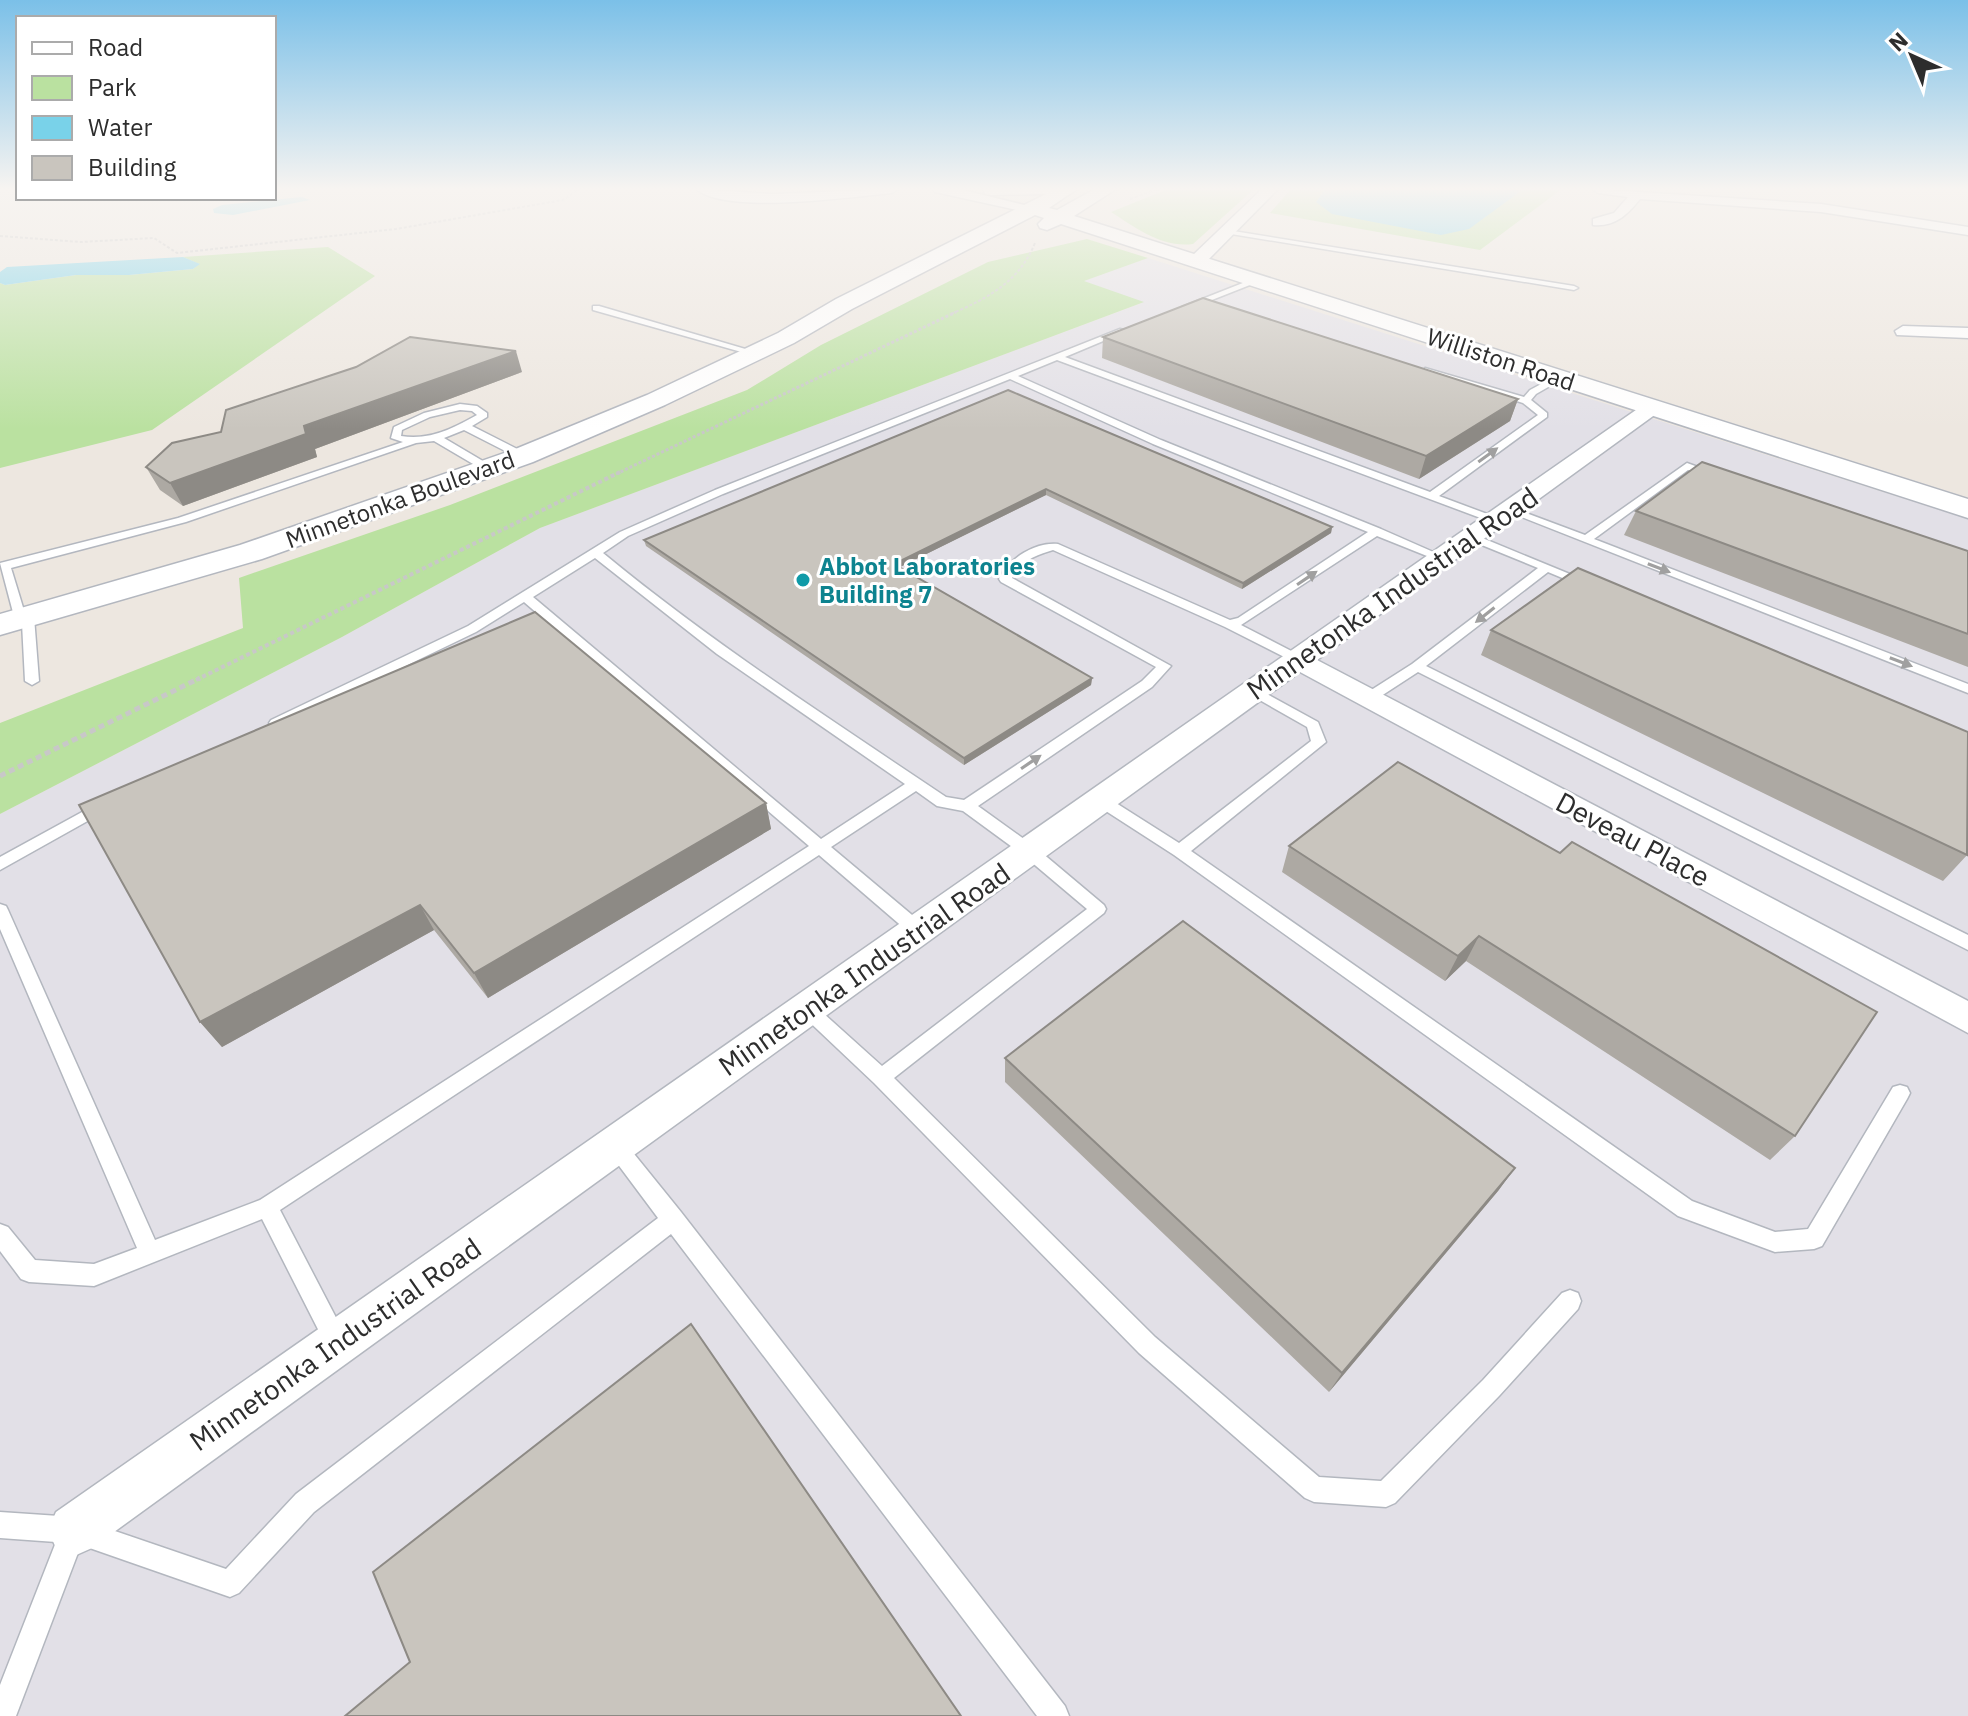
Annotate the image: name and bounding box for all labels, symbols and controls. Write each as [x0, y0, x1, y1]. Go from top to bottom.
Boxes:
legend [16, 16, 276, 200]
north arrow [1872, 16, 1952, 96]
text: N [1882, 25, 1914, 57]
text: Road [88, 31, 143, 63]
text: Park [88, 71, 137, 103]
text: Water [88, 111, 152, 143]
text: Building [88, 151, 176, 183]
street label: Williston Road [1423, 320, 1579, 398]
street label: Minnetonka Boulevard [281, 443, 519, 555]
one-way arrow [1478, 448, 1499, 463]
street label: Minnetonka Industrial Road [1239, 478, 1545, 708]
place label: Abbot Laboratories Building 7 [819, 550, 1035, 610]
one-way arrow [1647, 561, 1671, 574]
marker: Abbot Laboratories Building 7 [794, 571, 812, 589]
one-way arrow [1296, 571, 1317, 586]
one-way arrow [1475, 606, 1495, 622]
one-way arrow [1889, 656, 1913, 669]
one-way arrow [1020, 755, 1042, 769]
street label: Deveau Place [1550, 783, 1716, 895]
street label: Minnetonka Industrial Road [711, 854, 1017, 1084]
street label: Minnetonka Industrial Road [182, 1229, 488, 1459]

